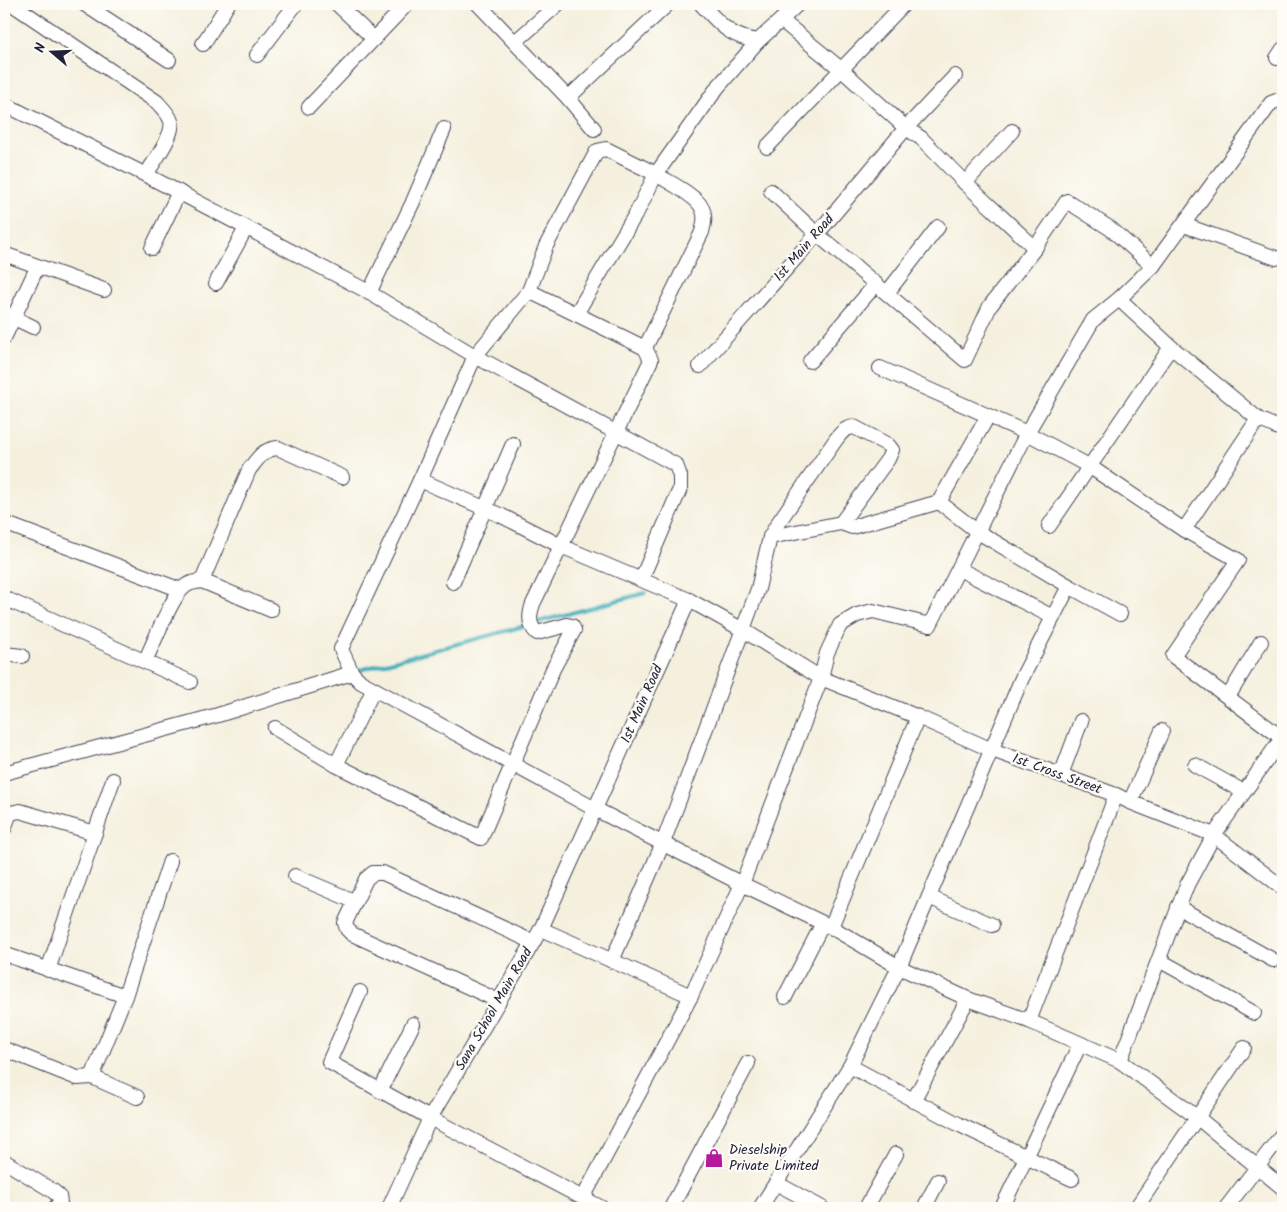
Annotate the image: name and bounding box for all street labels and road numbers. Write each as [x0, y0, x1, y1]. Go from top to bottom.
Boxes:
street label: 1st Main Road [768, 209, 840, 287]
street label: 1st Main Road [615, 660, 669, 747]
street label: 1st Cross Street [1009, 748, 1105, 801]
street label: Sana School Main Road [450, 943, 539, 1075]

